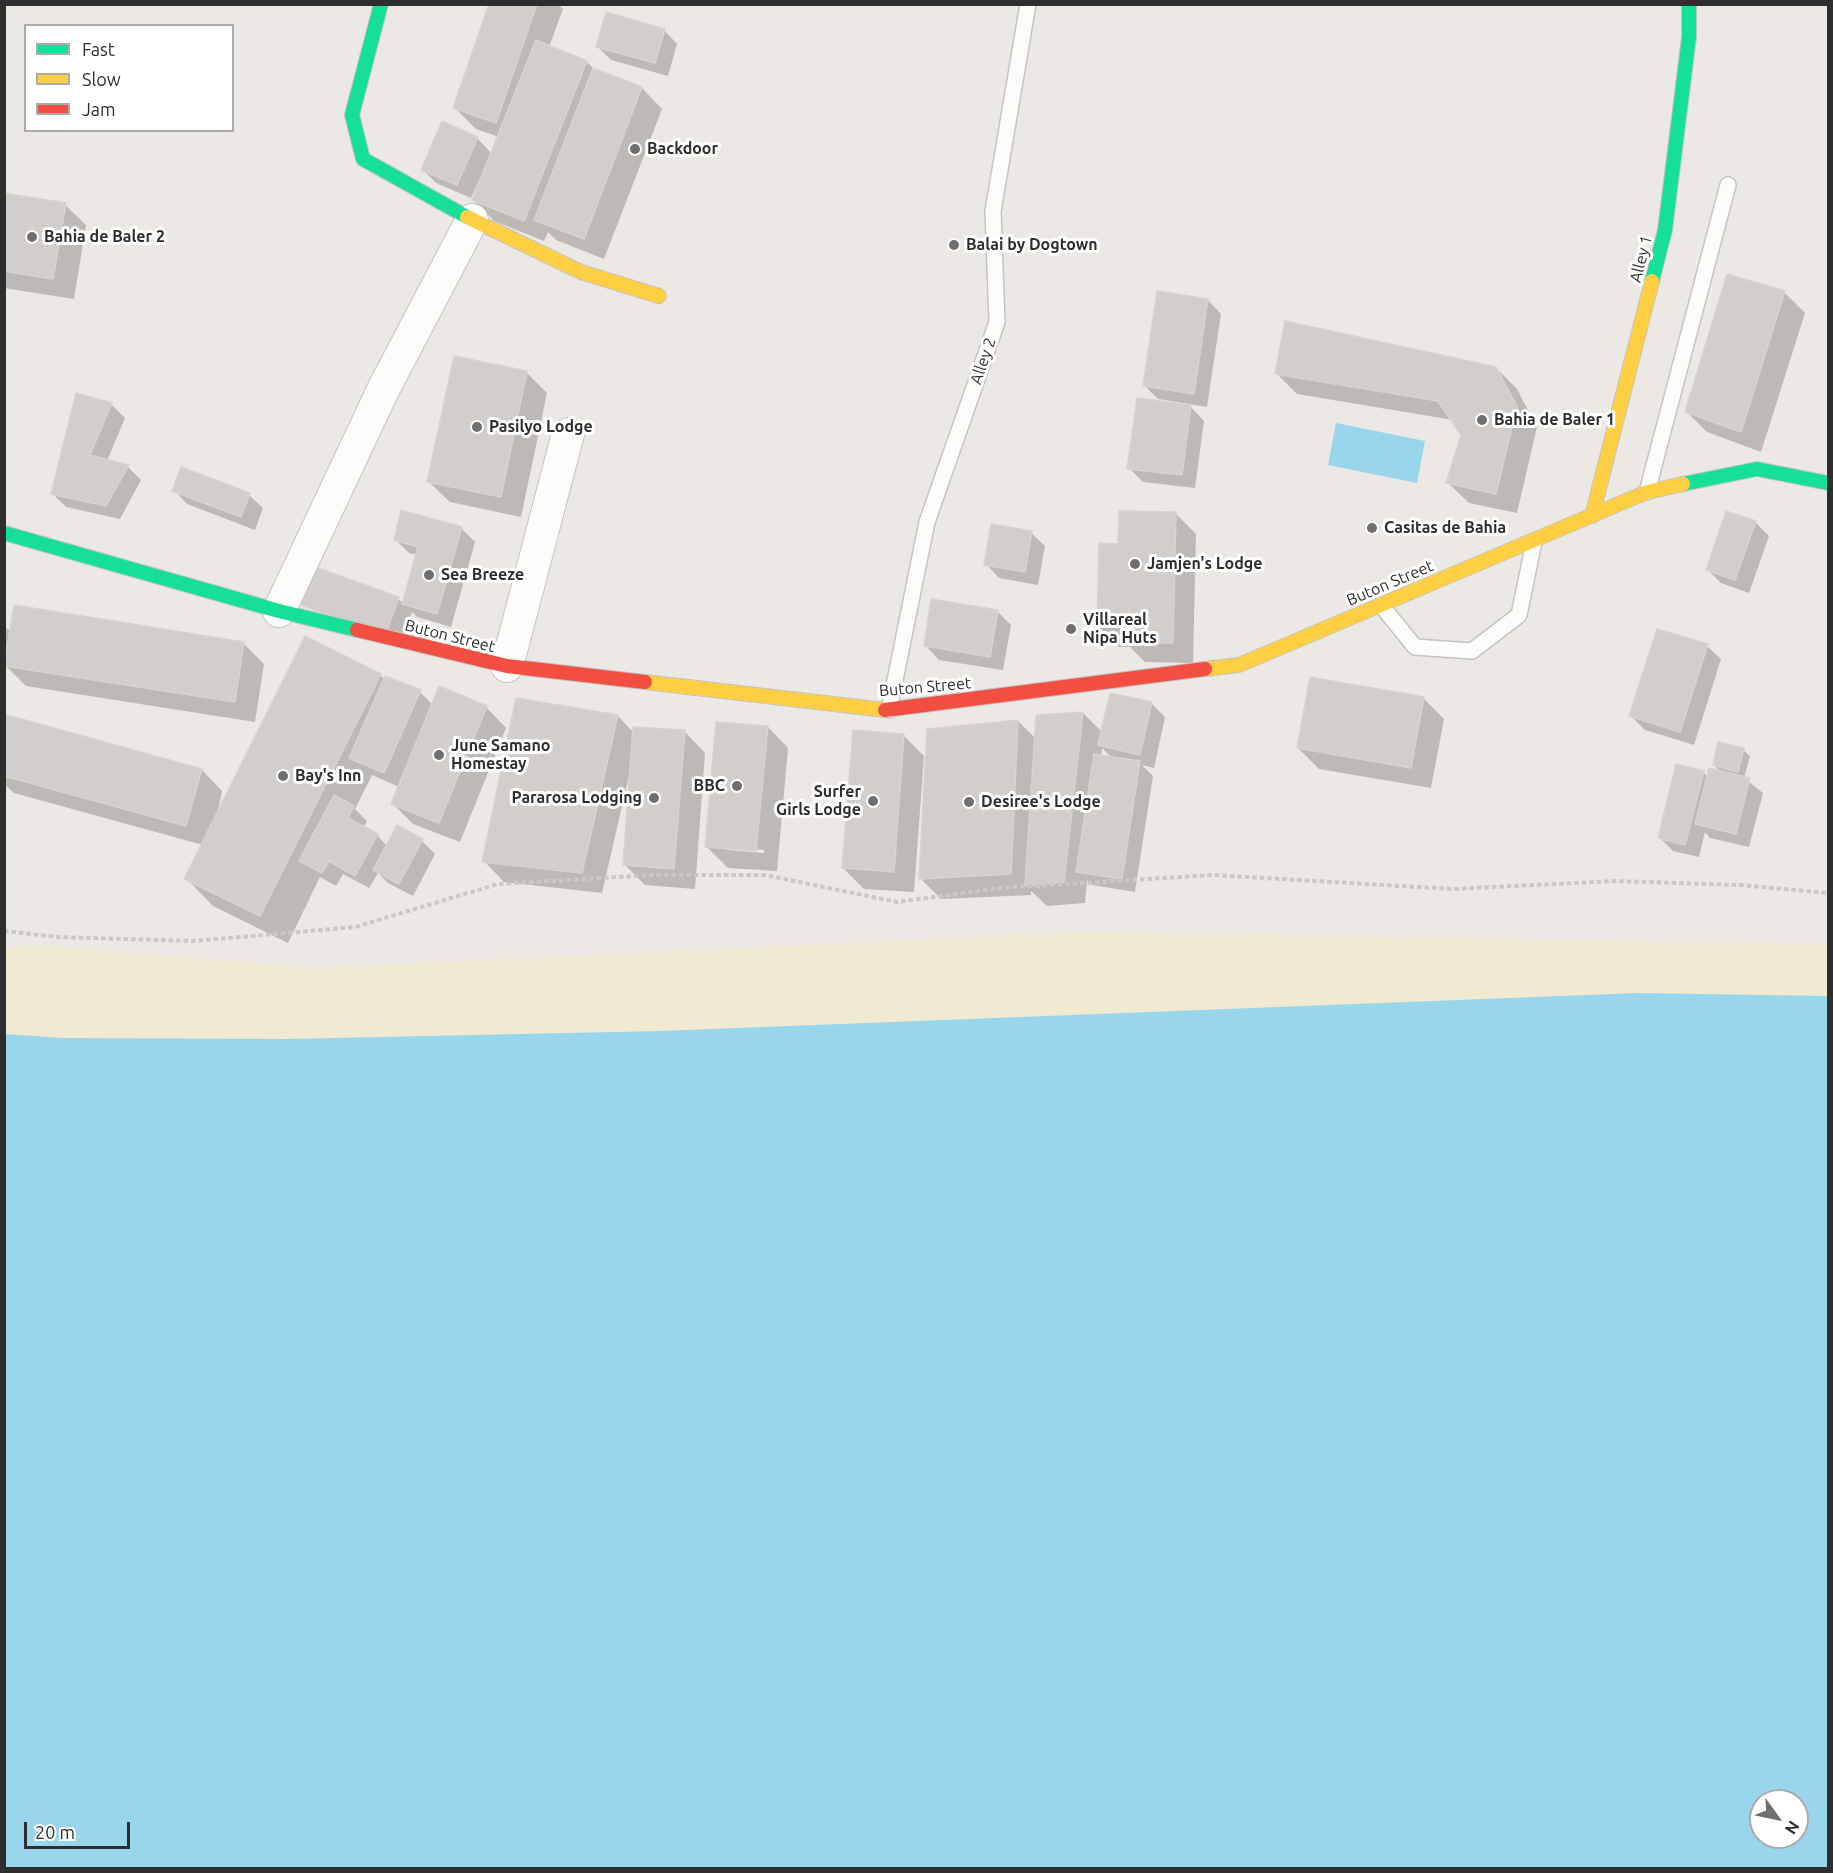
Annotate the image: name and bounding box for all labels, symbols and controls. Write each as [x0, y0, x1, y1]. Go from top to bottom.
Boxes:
legend [24, 24, 234, 132]
text: Fast [82, 39, 115, 59]
text: Slow [82, 69, 121, 89]
text: Jam [82, 99, 116, 119]
place label: Backdoor [647, 139, 718, 159]
marker: Backdoor [628, 142, 642, 156]
place label: Bahia de Baler 2 [44, 227, 165, 247]
marker: Bahia de Baler 2 [25, 230, 39, 244]
street label: Alley 1 [1626, 233, 1656, 285]
place label: Balai by Dogtown [966, 235, 1098, 255]
marker: Balai by Dogtown [947, 238, 961, 252]
street label: Alley 2 [966, 335, 1000, 387]
place label: Bahia de Baler 1 [1494, 410, 1615, 430]
marker: Bahia de Baler 1 [1475, 413, 1489, 427]
place label: Pasilyo Lodge [489, 417, 593, 437]
marker: Pasilyo Lodge [470, 420, 484, 434]
place label: Casitas de Bahia [1384, 518, 1506, 538]
marker: Casitas de Bahia [1365, 521, 1379, 535]
place label: Jamjen's Lodge [1147, 554, 1262, 574]
street label: Buton Street [1344, 556, 1436, 610]
marker: Jamjen's Lodge [1128, 557, 1142, 571]
place label: Sea Breeze [441, 565, 524, 585]
marker: Sea Breeze [422, 568, 436, 582]
place label: Villareal Nipa Huts [1083, 610, 1157, 648]
street label: Buton Street [403, 616, 497, 656]
marker: Villareal Nipa Huts [1064, 622, 1078, 636]
street label: Buton Street [878, 673, 972, 701]
place label: June Samano Homestay [451, 736, 550, 774]
marker: June Samano Homestay [432, 748, 446, 762]
place label: Bay's Inn [295, 766, 361, 786]
marker: Bay's Inn [276, 769, 290, 783]
place label: BBC [694, 776, 725, 796]
marker: BBC [730, 779, 744, 793]
place label: Surfer Girls Lodge [776, 782, 861, 820]
place label: Pararosa Lodging [512, 788, 642, 808]
marker: Pararosa Lodging [647, 791, 661, 805]
place label: Desiree's Lodge [981, 792, 1101, 812]
marker: Surfer Girls Lodge [866, 794, 880, 808]
marker: Desiree's Lodge [962, 795, 976, 809]
north arrow [1749, 1789, 1809, 1849]
scale bar [27, 1810, 134, 1848]
text: N [1782, 1818, 1803, 1838]
text: 20 m [35, 1822, 75, 1842]

